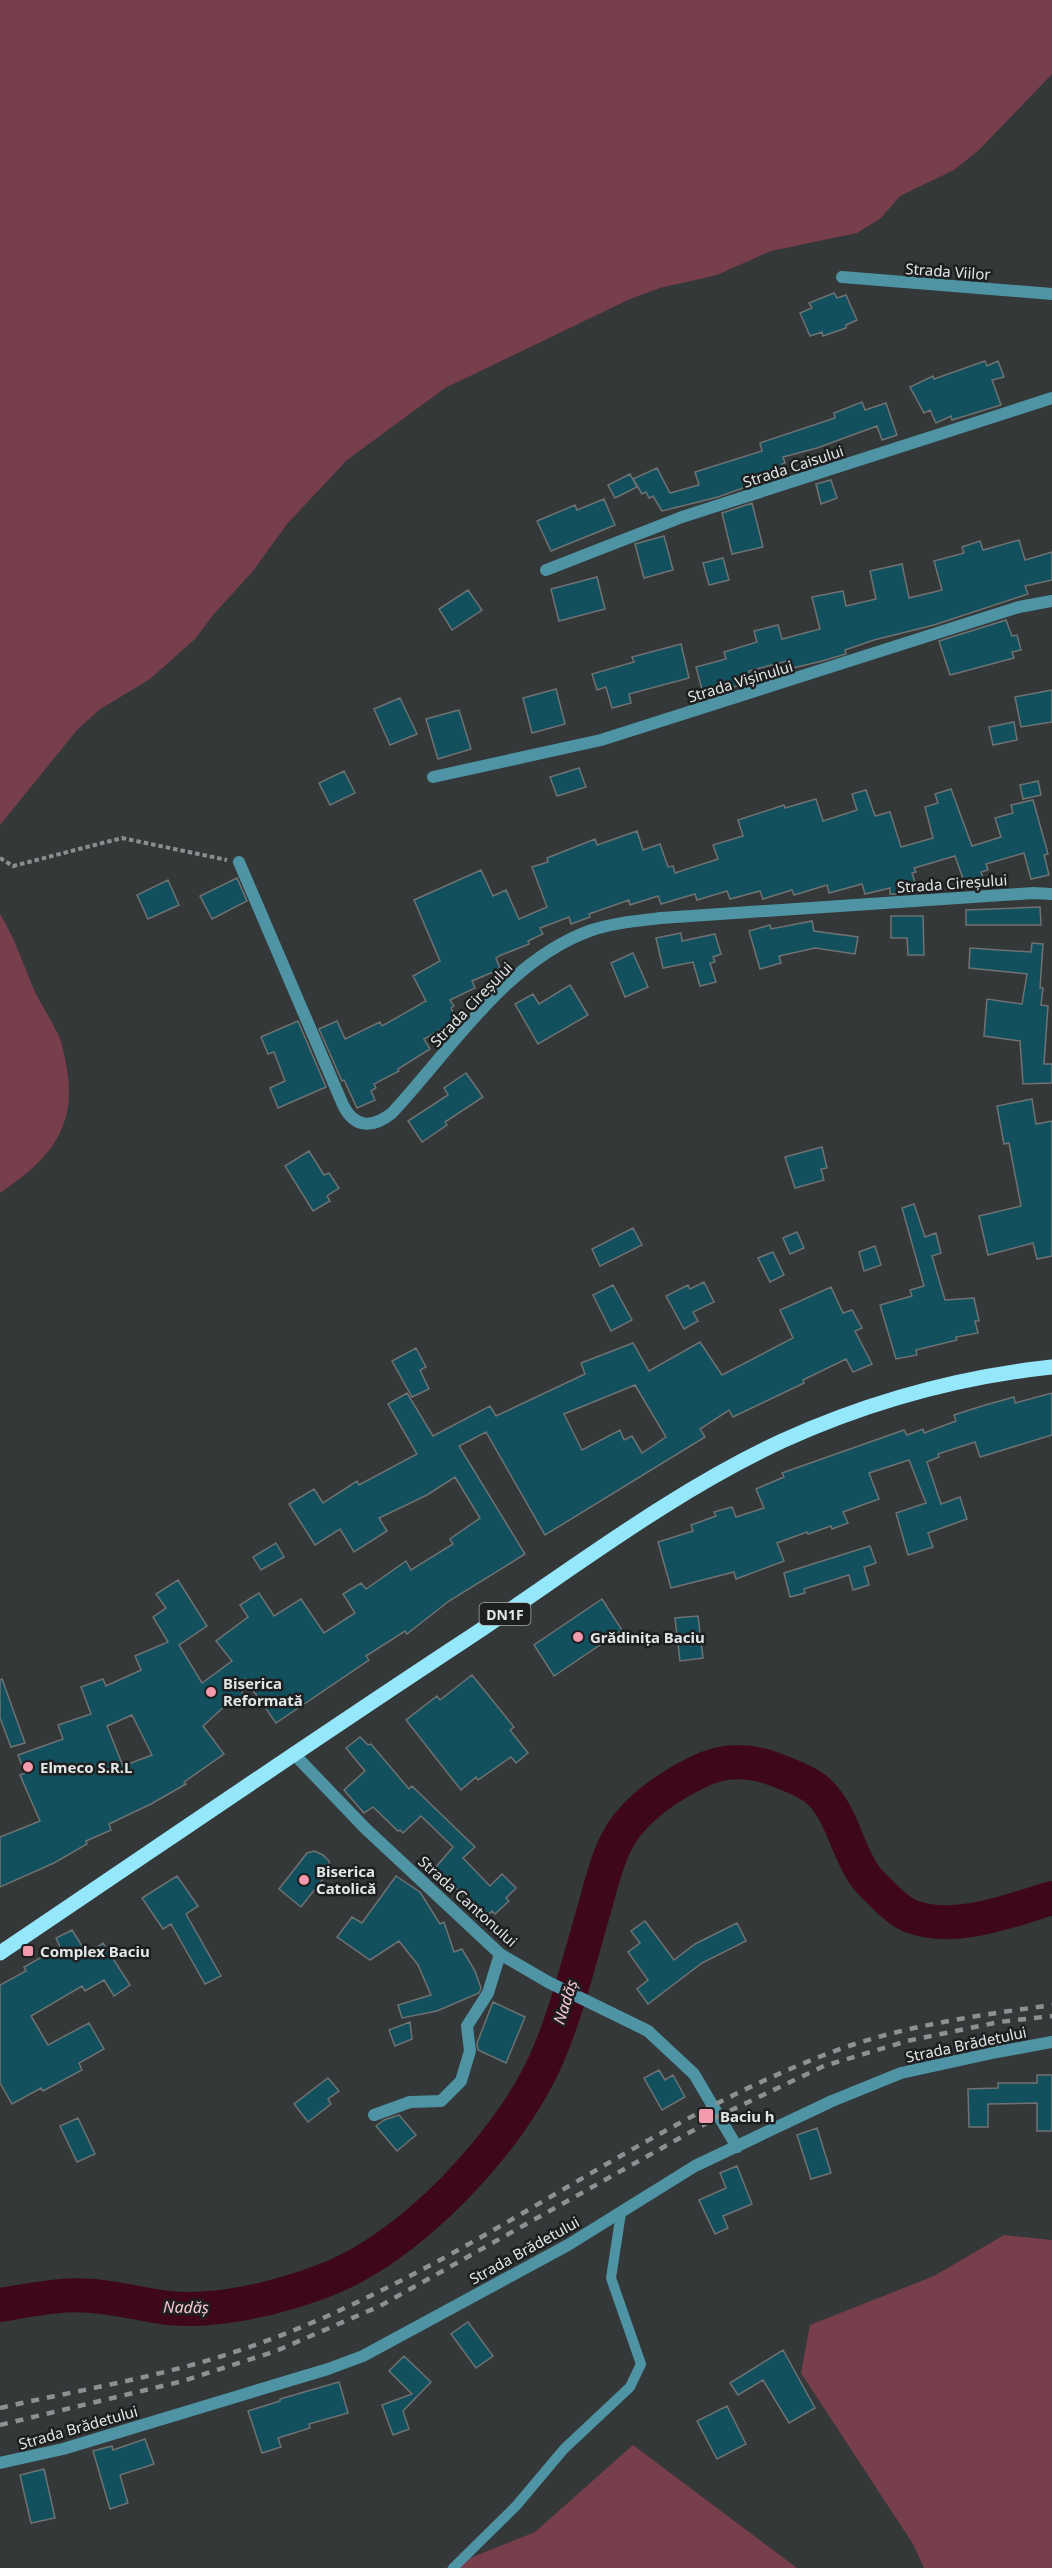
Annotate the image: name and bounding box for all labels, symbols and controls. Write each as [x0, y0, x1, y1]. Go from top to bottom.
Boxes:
street label: Strada Viilor [905, 258, 991, 284]
street label: Strada Caisului [740, 440, 846, 492]
street label: Strada Vișinului [685, 656, 795, 706]
street label: Strada Cireșului [896, 869, 1008, 897]
street label: Strada Cireșului [425, 957, 517, 1051]
road number: DN1F [480, 1603, 530, 1625]
place label: Grădinița Baciu [590, 1627, 705, 1647]
marker: Grădinița Baciu [571, 1630, 585, 1644]
place label: Biserica Reformată [223, 1673, 303, 1710]
marker: Biserica Reformată [204, 1685, 218, 1699]
place label: Elmeco S.R.L [40, 1757, 132, 1777]
marker: Elmeco S.R.L [21, 1760, 35, 1774]
street label: Strada Cantonului [414, 1851, 522, 1951]
place label: Biserica Catolică [316, 1861, 376, 1898]
marker: Biserica Catolică [297, 1873, 311, 1887]
place label: Complex Baciu [40, 1941, 150, 1961]
marker: Complex Baciu [21, 1944, 35, 1958]
water label: Nadăș [547, 1977, 583, 2027]
street label: Strada Brădetului [904, 2021, 1028, 2067]
place label: Baciu h [720, 2106, 775, 2126]
marker: Baciu h [697, 2107, 715, 2125]
street label: Strada Brădetului [465, 2211, 583, 2289]
water label: Nadăș [163, 2296, 209, 2318]
street label: Strada Brădetului [16, 2400, 140, 2454]

